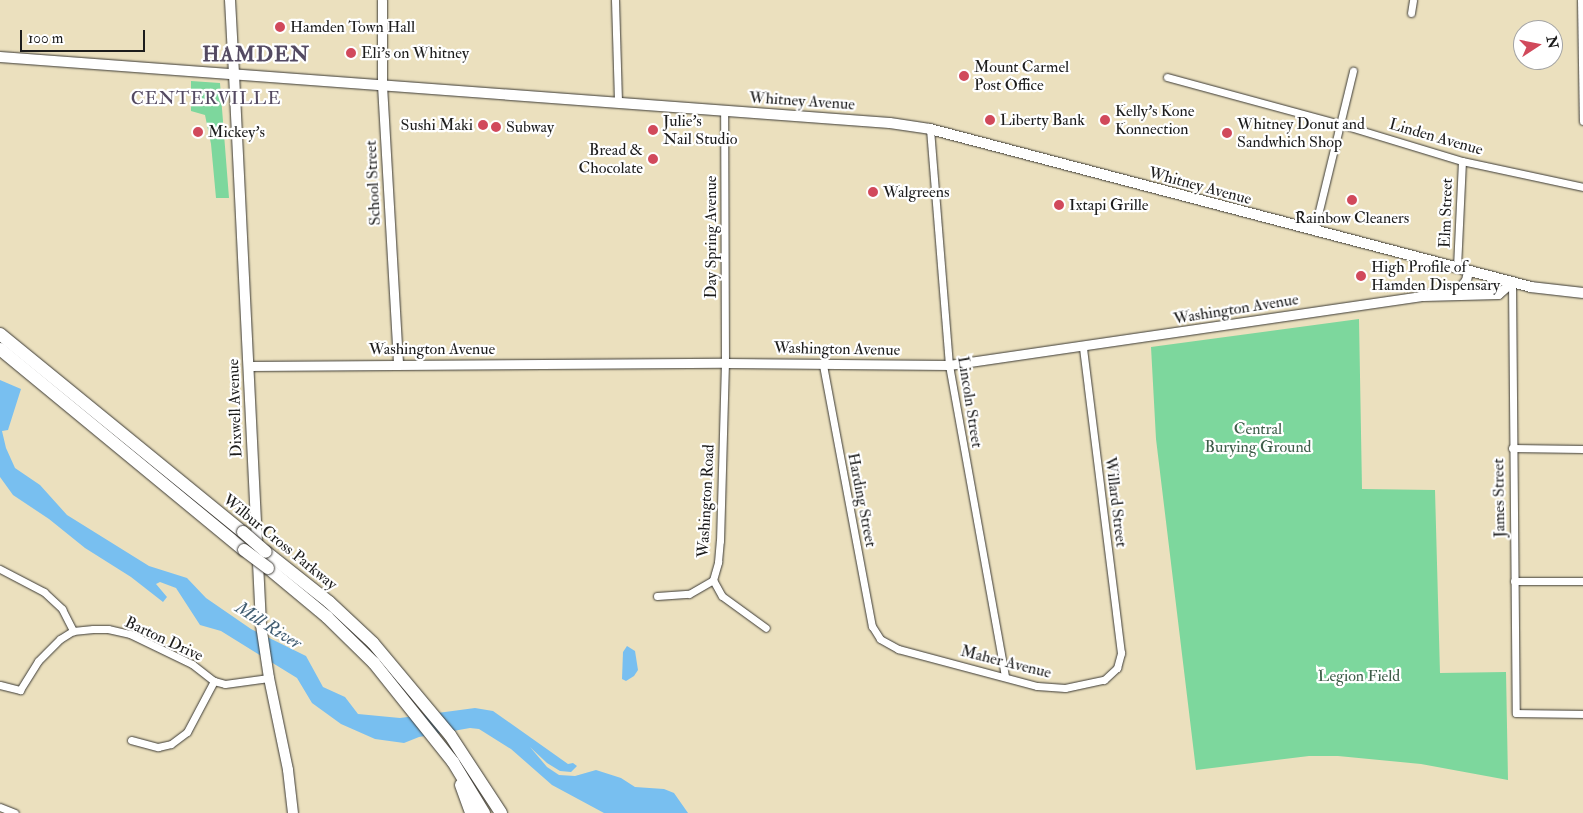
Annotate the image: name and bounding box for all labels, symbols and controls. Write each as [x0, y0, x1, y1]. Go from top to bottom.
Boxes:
place label: Hamden Town Hall [290, 17, 415, 37]
scale bar [22, 20, 148, 52]
north arrow [1513, 20, 1563, 70]
marker: Hamden Town Hall [274, 21, 286, 33]
text: 100 m [28, 29, 63, 48]
text: N [1543, 34, 1562, 50]
district label: HAMDEN [201, 42, 311, 68]
place label: Eli's on Whitney [361, 43, 469, 63]
marker: Eli's on Whitney [345, 47, 357, 59]
place label: Mount Carmel Post Office [974, 57, 1069, 95]
marker: Mount Carmel Post Office [958, 70, 970, 82]
district label: CENTERVILLE [129, 88, 283, 110]
street label: Whitney Avenue [749, 88, 855, 114]
place label: Kelly's Kone Konnection [1115, 101, 1194, 139]
place label: Liberty Bank [1000, 110, 1085, 130]
place label: Julie's Nail Studio [663, 111, 737, 149]
marker: Liberty Bank [984, 114, 996, 126]
marker: Kelly's Kone Konnection [1099, 114, 1111, 126]
place label: Whitney Donut and Sandwhich Shop [1237, 114, 1365, 152]
street label: Linden Avenue [1387, 114, 1485, 160]
place label: Sushi Maki [401, 115, 473, 135]
place label: Subway [506, 117, 554, 137]
marker: Sushi Maki [477, 119, 489, 131]
marker: Subway [490, 121, 502, 133]
place label: Mickey’s [208, 122, 265, 142]
marker: Julie's Nail Studio [647, 124, 659, 136]
marker: Mickey’s [192, 126, 204, 138]
marker: Whitney Donut and Sandwhich Shop [1221, 127, 1233, 139]
street label: School Street [361, 140, 385, 226]
place label: Bread & Chocolate [579, 140, 643, 178]
marker: Bread & Chocolate [647, 153, 659, 165]
street label: Whitney Avenue [1146, 163, 1254, 209]
street label: Day Spring Avenue [701, 176, 721, 298]
street label: Elm Street [1435, 178, 1457, 248]
place label: Walgreens [883, 182, 949, 202]
marker: Walgreens [867, 186, 879, 198]
marker: Rainbow Cleaners [1346, 194, 1358, 206]
place label: Ixtapi Grille [1069, 195, 1148, 215]
marker: Ixtapi Grille [1053, 199, 1065, 211]
place label: Rainbow Cleaners [1295, 208, 1409, 228]
place label: High Profile of Hamden Dispensary [1371, 257, 1500, 295]
marker: High Profile of Hamden Dispensary [1355, 270, 1367, 282]
street label: Washington Avenue [1172, 290, 1300, 328]
street label: Washington Avenue [774, 338, 900, 360]
street label: Washington Avenue [369, 339, 495, 359]
street label: Lincoln Street [953, 355, 987, 449]
street label: Dixwell Avenue [224, 358, 246, 458]
park label: Central Burying Ground [1205, 419, 1311, 457]
street label: Washington Road [693, 444, 719, 558]
street label: Harding Street [843, 451, 881, 549]
street label: Willard Street [1101, 456, 1131, 548]
street label: James Street [1489, 458, 1509, 538]
street label: Wilbur Cross Parkway [219, 490, 341, 594]
water label: Mill River [231, 597, 305, 655]
street label: Barton Drive [122, 613, 206, 665]
street label: Maher Avenue [959, 641, 1053, 683]
park label: Legion Field [1318, 666, 1400, 686]

